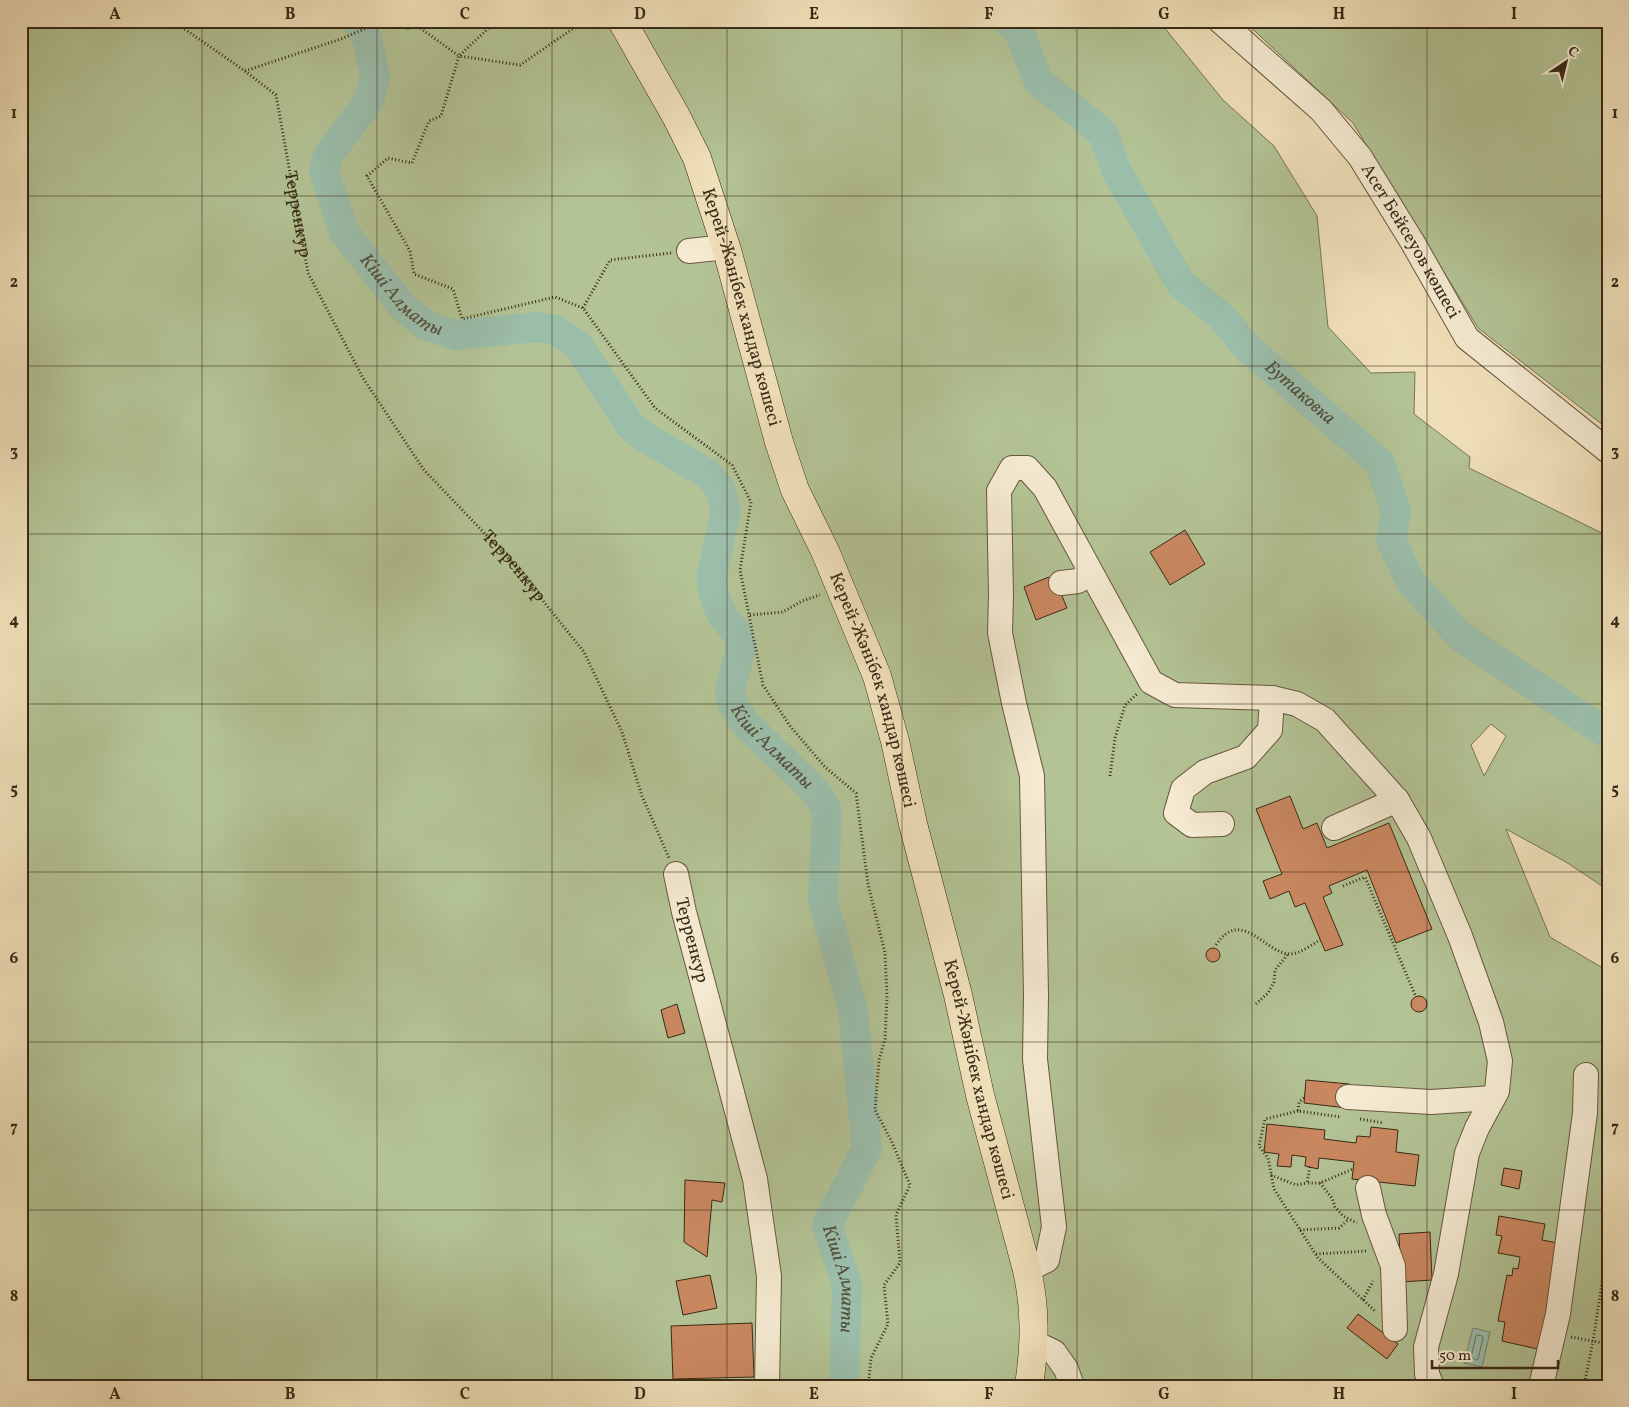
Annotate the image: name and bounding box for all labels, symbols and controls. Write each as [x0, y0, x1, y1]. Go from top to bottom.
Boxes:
text: A [109, 4, 121, 26]
text: B [285, 4, 296, 26]
text: C [460, 4, 470, 26]
text: D [634, 4, 646, 26]
text: E [809, 4, 819, 26]
text: F [984, 4, 994, 26]
text: G [1158, 4, 1170, 26]
text: H [1333, 4, 1345, 26]
text: I [1511, 4, 1517, 26]
north arrow [1542, 38, 1592, 88]
text: С [1563, 42, 1582, 63]
text: 1 [11, 103, 17, 125]
text: 1 [1612, 103, 1618, 125]
street label: Асет Бейсеуов көшесі [1355, 159, 1466, 323]
street label: Терренкур [277, 169, 317, 260]
street label: Керей-Жәнібек хандар көшесі [695, 185, 787, 429]
water label: Кіші Алматы [353, 248, 446, 343]
text: 2 [10, 272, 18, 294]
text: 2 [1611, 272, 1619, 294]
water label: Бутаковка [1259, 355, 1341, 431]
text: 3 [10, 441, 18, 463]
text: 3 [1611, 441, 1619, 463]
street label: Терренкур [475, 525, 552, 607]
street label: Керей-Жәнібек хандар көшесі [823, 568, 922, 810]
text: 4 [9, 610, 19, 632]
text: 4 [1610, 610, 1620, 632]
water label: Кіші Алматы [723, 699, 819, 796]
text: 5 [10, 779, 18, 801]
text: 5 [1611, 779, 1619, 801]
street label: Терренкур [669, 895, 715, 986]
text: 6 [10, 948, 19, 970]
text: 6 [1611, 948, 1620, 970]
street label: Керей-Жәнібек хандар көшесі [937, 957, 1020, 1202]
text: 7 [10, 1117, 18, 1139]
text: 7 [1611, 1117, 1619, 1139]
water label: Кіші Алматы [815, 1221, 860, 1333]
text: 8 [10, 1286, 18, 1308]
text: 8 [1611, 1286, 1619, 1308]
scale bar [1432, 1337, 1558, 1369]
text: 50 m [1439, 1346, 1471, 1367]
text: A [109, 1384, 121, 1406]
text: B [285, 1384, 296, 1406]
text: C [460, 1384, 470, 1406]
text: D [634, 1384, 646, 1406]
text: E [809, 1384, 819, 1406]
text: F [984, 1384, 994, 1406]
text: G [1158, 1384, 1170, 1406]
text: H [1333, 1384, 1345, 1406]
text: I [1511, 1384, 1517, 1406]

